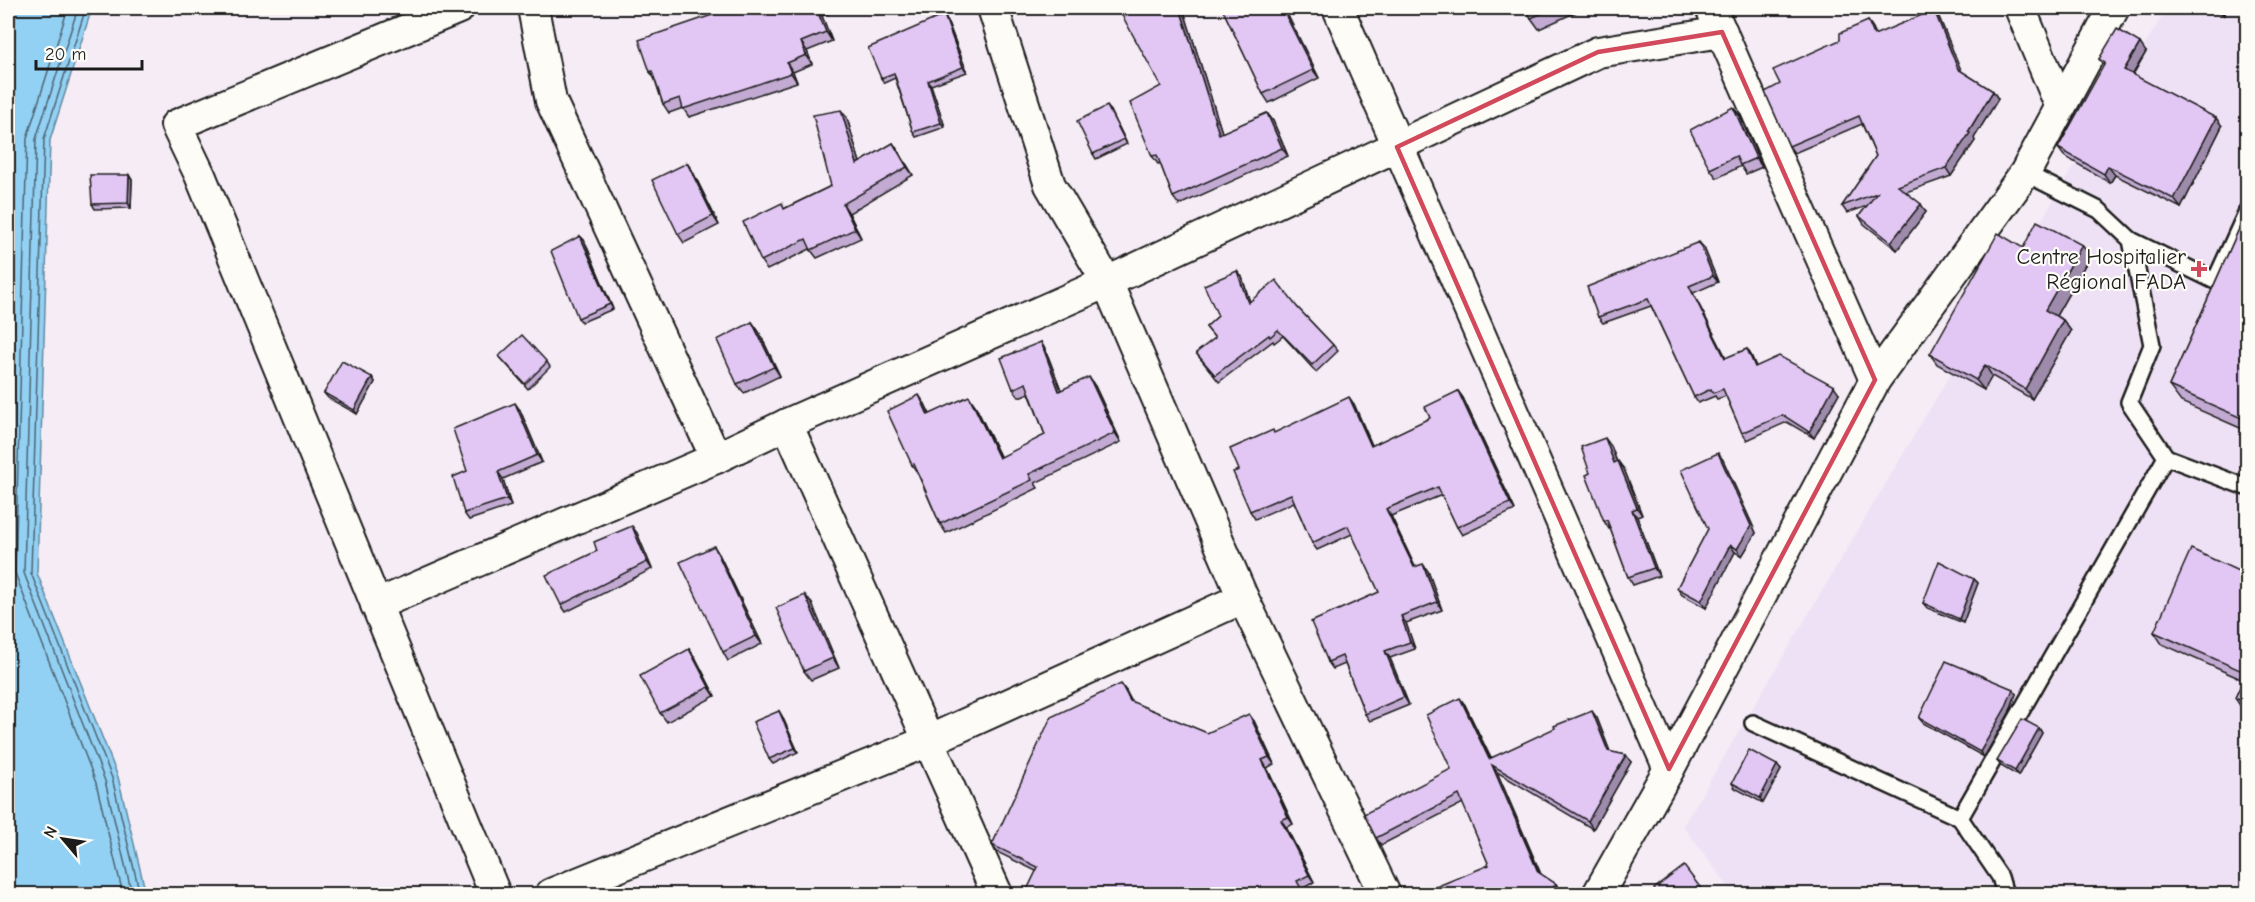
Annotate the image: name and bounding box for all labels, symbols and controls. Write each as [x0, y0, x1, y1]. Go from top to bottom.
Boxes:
scale bar [36, 33, 142, 71]
text: 20 m [45, 44, 86, 65]
place label: Centre Hospitalier Régional FADA [2017, 244, 2186, 295]
marker: Centre Hospitalier Régional FADA [2190, 260, 2208, 278]
north arrow [33, 809, 93, 869]
text: N [40, 823, 61, 841]

